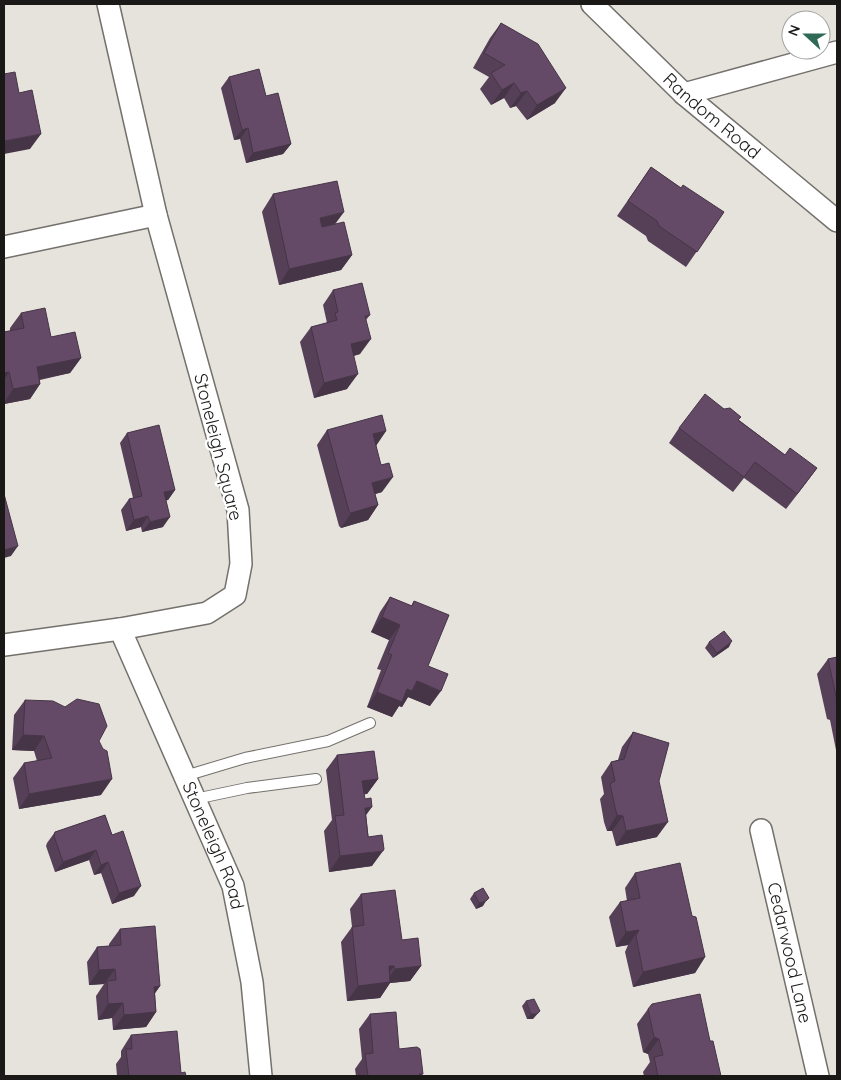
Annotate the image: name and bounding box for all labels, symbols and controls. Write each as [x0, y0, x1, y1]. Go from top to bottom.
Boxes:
north arrow [781, 10, 831, 60]
text: N [784, 22, 804, 38]
street label: Random Road [658, 68, 765, 164]
street label: Stoneleigh Square [189, 371, 248, 523]
street label: Stoneleigh Road [177, 778, 249, 911]
street label: Cedarwood Lane [762, 880, 817, 1025]

